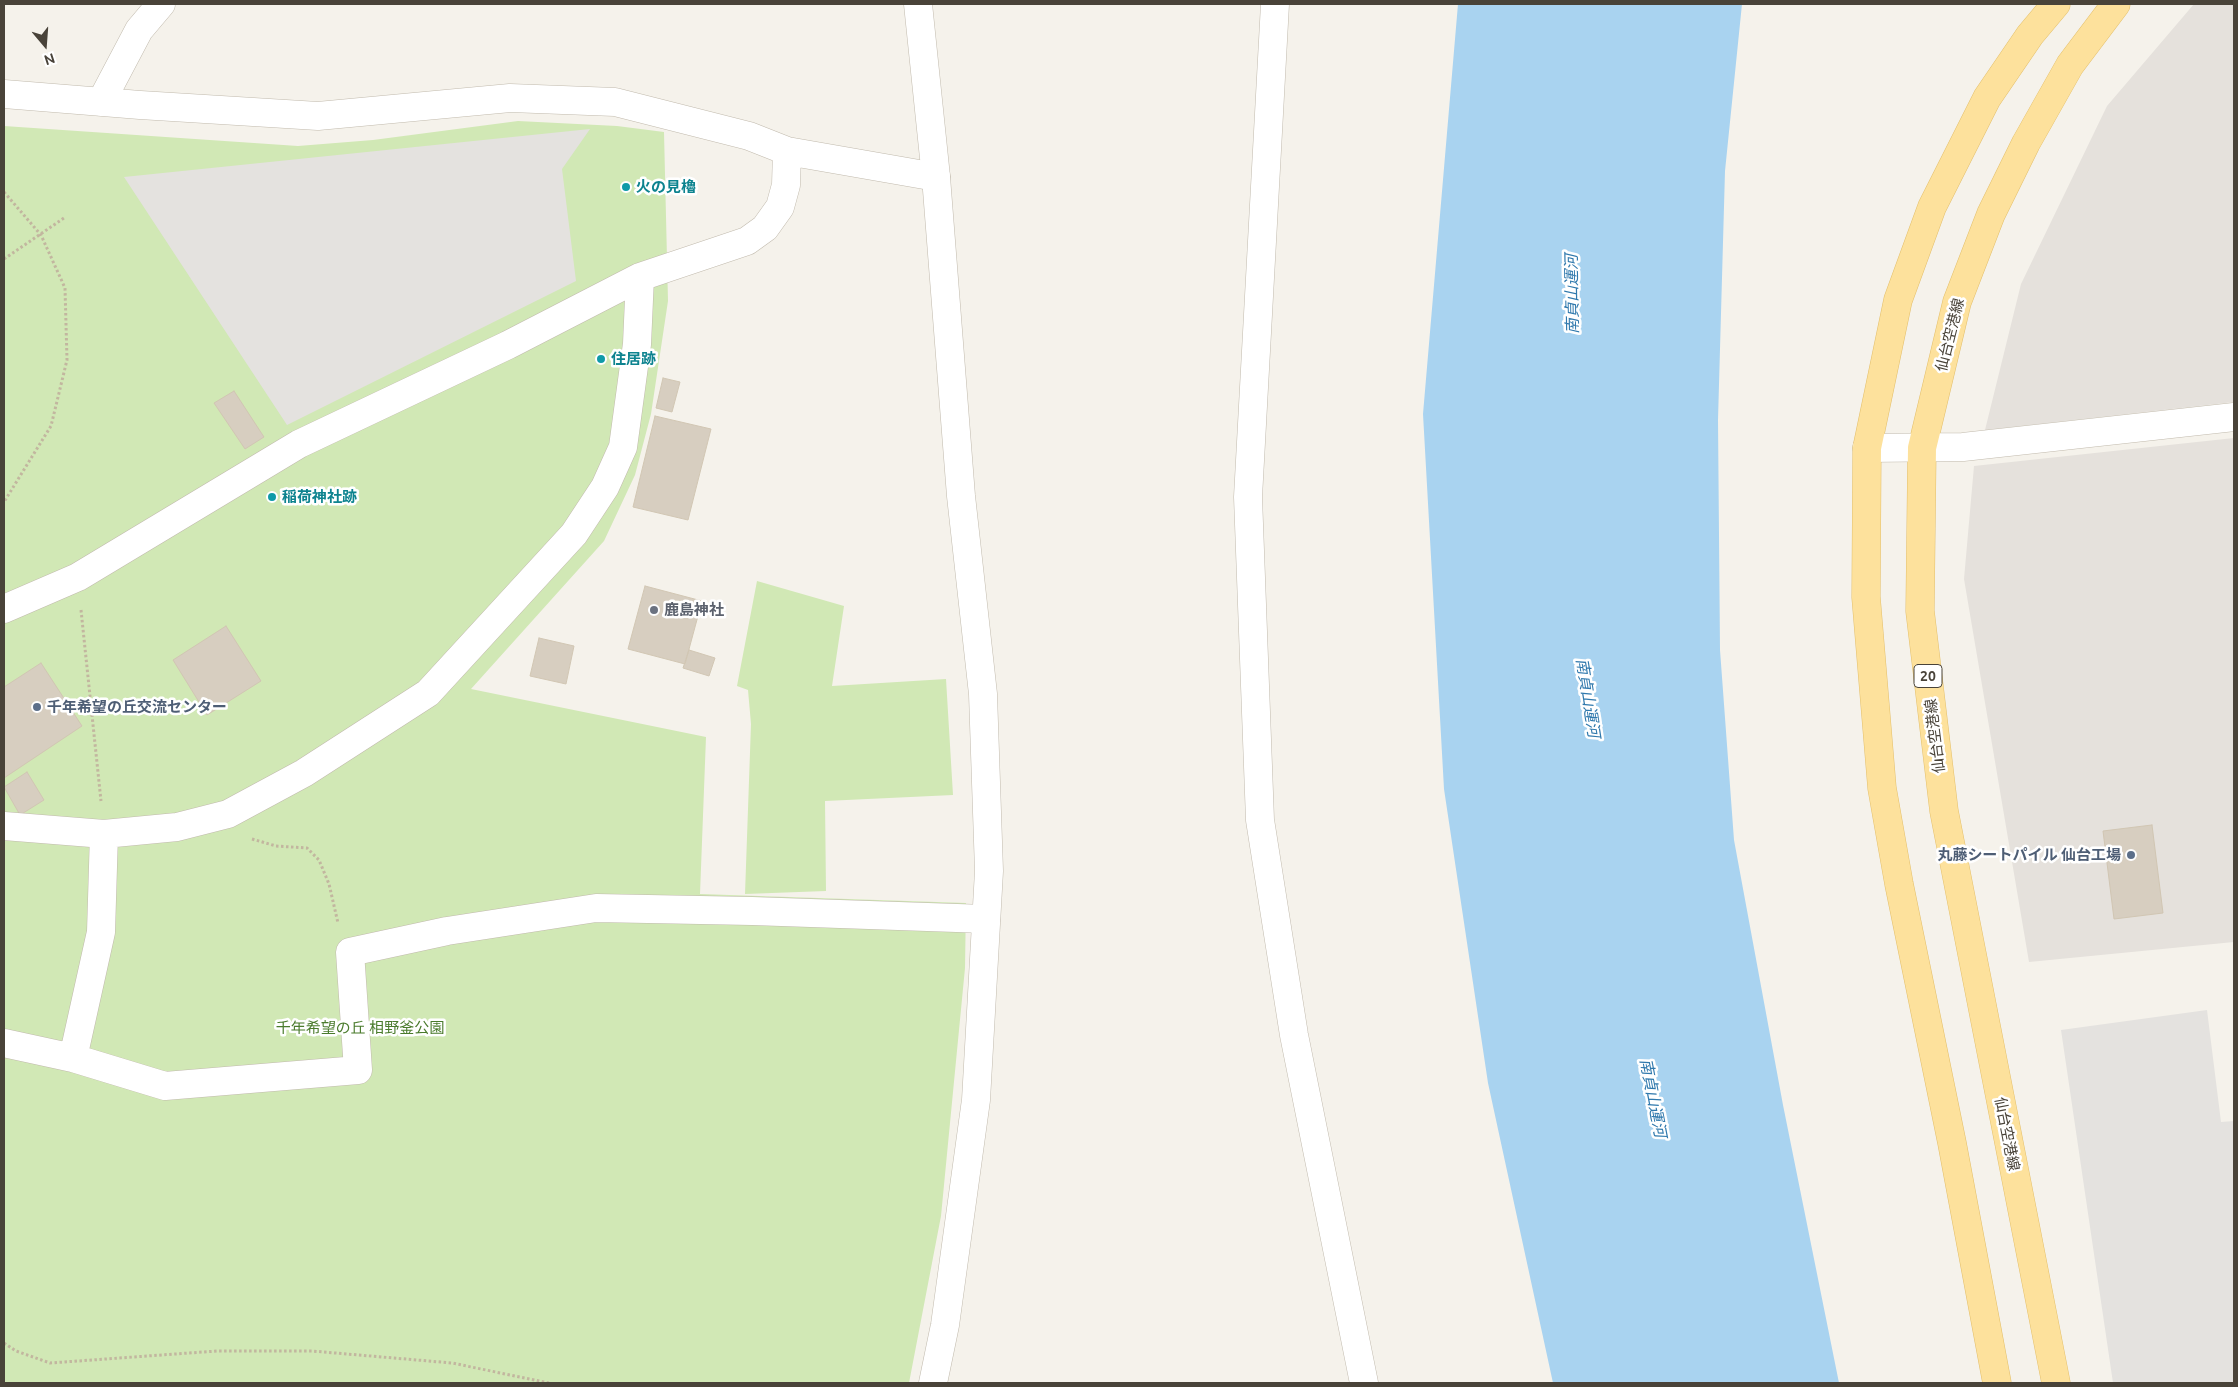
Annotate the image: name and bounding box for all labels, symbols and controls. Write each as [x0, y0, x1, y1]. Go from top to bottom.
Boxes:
north arrow [20, 20, 70, 70]
text: N [42, 50, 57, 68]
place label: 火の見櫓 [636, 178, 696, 196]
marker: 火の見櫓 [620, 181, 632, 193]
water label: 南貞山運河 [1562, 254, 1582, 334]
street label: 仙台空港線 [1932, 296, 1968, 374]
place label: 住居跡 [611, 350, 656, 368]
marker: 住居跡 [595, 353, 607, 365]
place label: 稲荷神社跡 [282, 488, 357, 506]
marker: 稲荷神社跡 [266, 491, 278, 503]
place label: 鹿島神社 [664, 601, 724, 619]
marker: 鹿島神社 [648, 604, 660, 616]
water label: 南貞山運河 [1572, 657, 1604, 739]
road number: 20 [1914, 664, 1942, 688]
place label: 千年希望の丘交流センター [47, 698, 227, 716]
street label: 仙台空港線 [1921, 698, 1949, 774]
marker: 千年希望の丘交流センター [31, 701, 43, 713]
place label: 丸藤シートパイル 仙台工場 [1937, 846, 2121, 864]
marker: 丸藤シートパイル 仙台工場 [2125, 849, 2137, 861]
park label: 千年希望の丘 相野釜公園 [276, 1019, 444, 1037]
water label: 南貞山運河 [1636, 1057, 1670, 1139]
street label: 仙台空港線 [1991, 1095, 2023, 1173]

